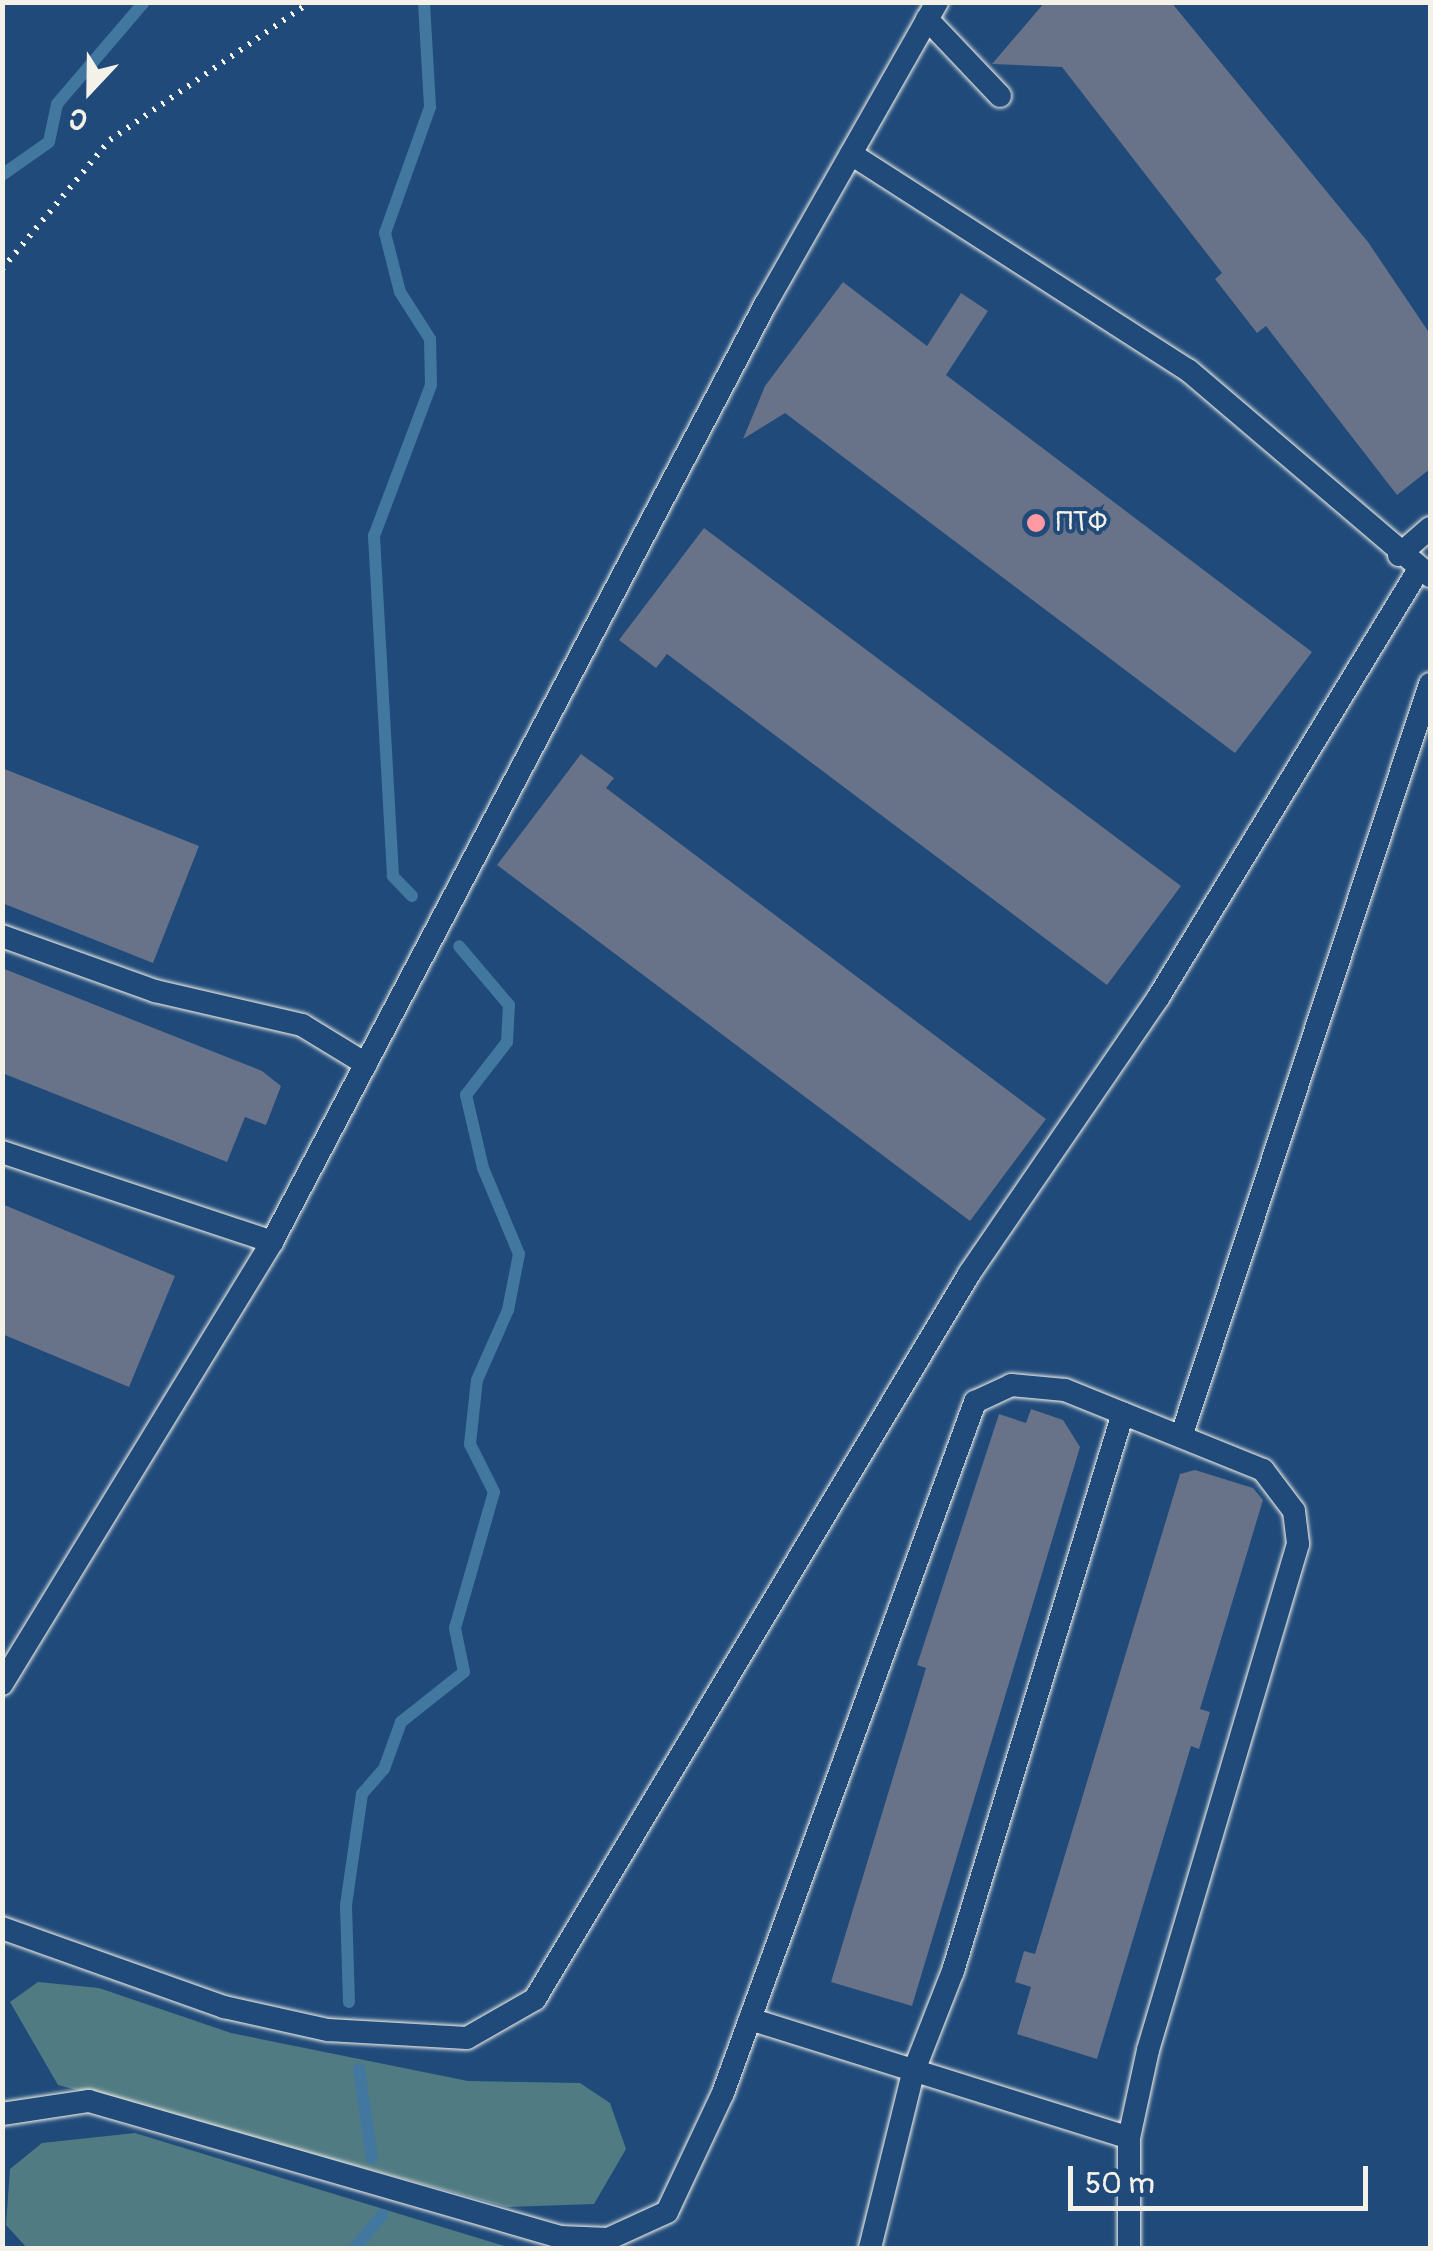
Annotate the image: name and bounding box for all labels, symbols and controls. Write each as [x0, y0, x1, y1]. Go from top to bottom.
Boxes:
north arrow [40, 40, 140, 140]
text: С [64, 99, 93, 138]
place label: ПТФ [1056, 506, 1107, 540]
marker: ПТФ [1025, 512, 1047, 534]
scale bar [1073, 2146, 1373, 2208]
text: 50 m [1085, 2165, 1155, 2202]

